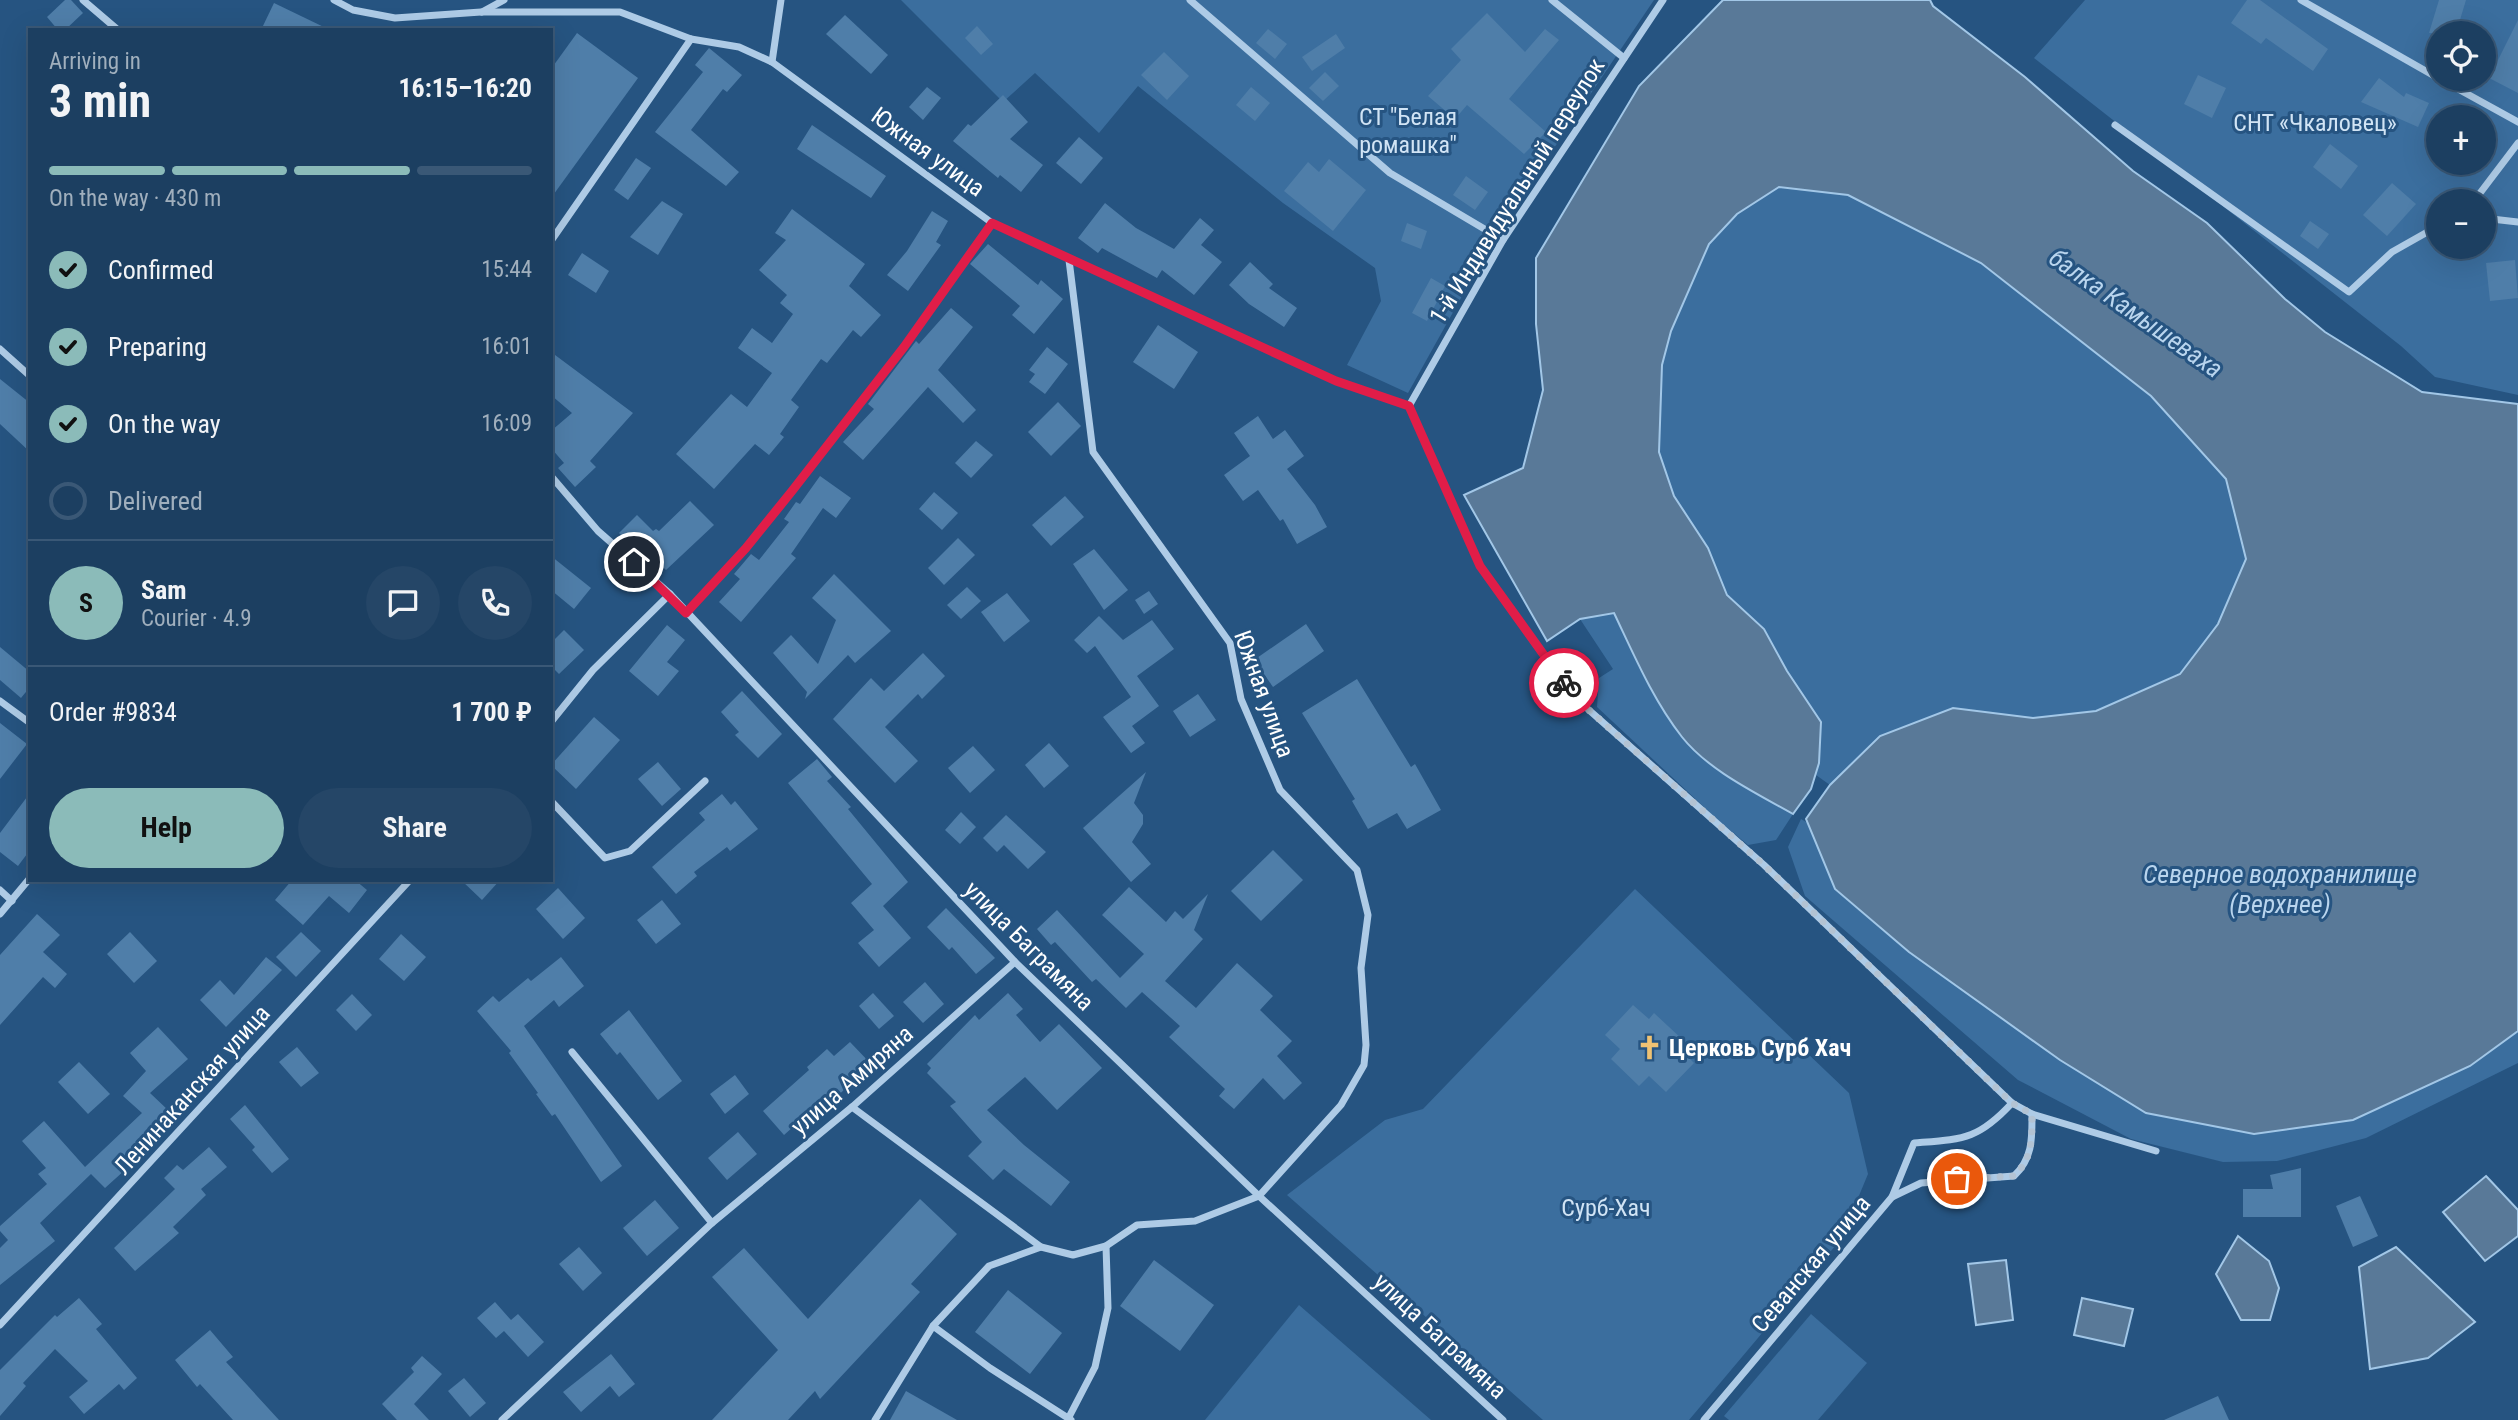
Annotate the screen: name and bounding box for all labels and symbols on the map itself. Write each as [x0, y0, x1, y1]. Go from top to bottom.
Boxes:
street label: 1-й Индивидуальный переулок [1424, 53, 1611, 329]
street label: Южная улица [866, 102, 990, 202]
park label: СТ "Белая ромашка" [1359, 103, 1457, 159]
park label: СНТ «Чкаловец» [2233, 109, 2397, 137]
water label: балка Камышеваха [2044, 242, 2228, 384]
pin [604, 532, 664, 592]
street label: Южная улица [1228, 627, 1300, 761]
courier [1529, 648, 1599, 718]
water label: Северное водохранилище (Верхнее) [2143, 859, 2417, 919]
street label: улица Баграмяна [959, 876, 1099, 1016]
street label: Ленинаканская улица [108, 999, 276, 1181]
street label: улица Амиряна [785, 1019, 919, 1141]
church icon: Церковь Сурб Хач [1635, 1034, 1663, 1062]
place label: Церковь Сурб Хач [1669, 1034, 1851, 1062]
pin [1927, 1149, 1987, 1209]
street label: Севанская улица [1746, 1190, 1876, 1338]
park label: Сурб-Хач [1561, 1194, 1651, 1222]
street label: улица Баграмяна [1368, 1267, 1512, 1405]

